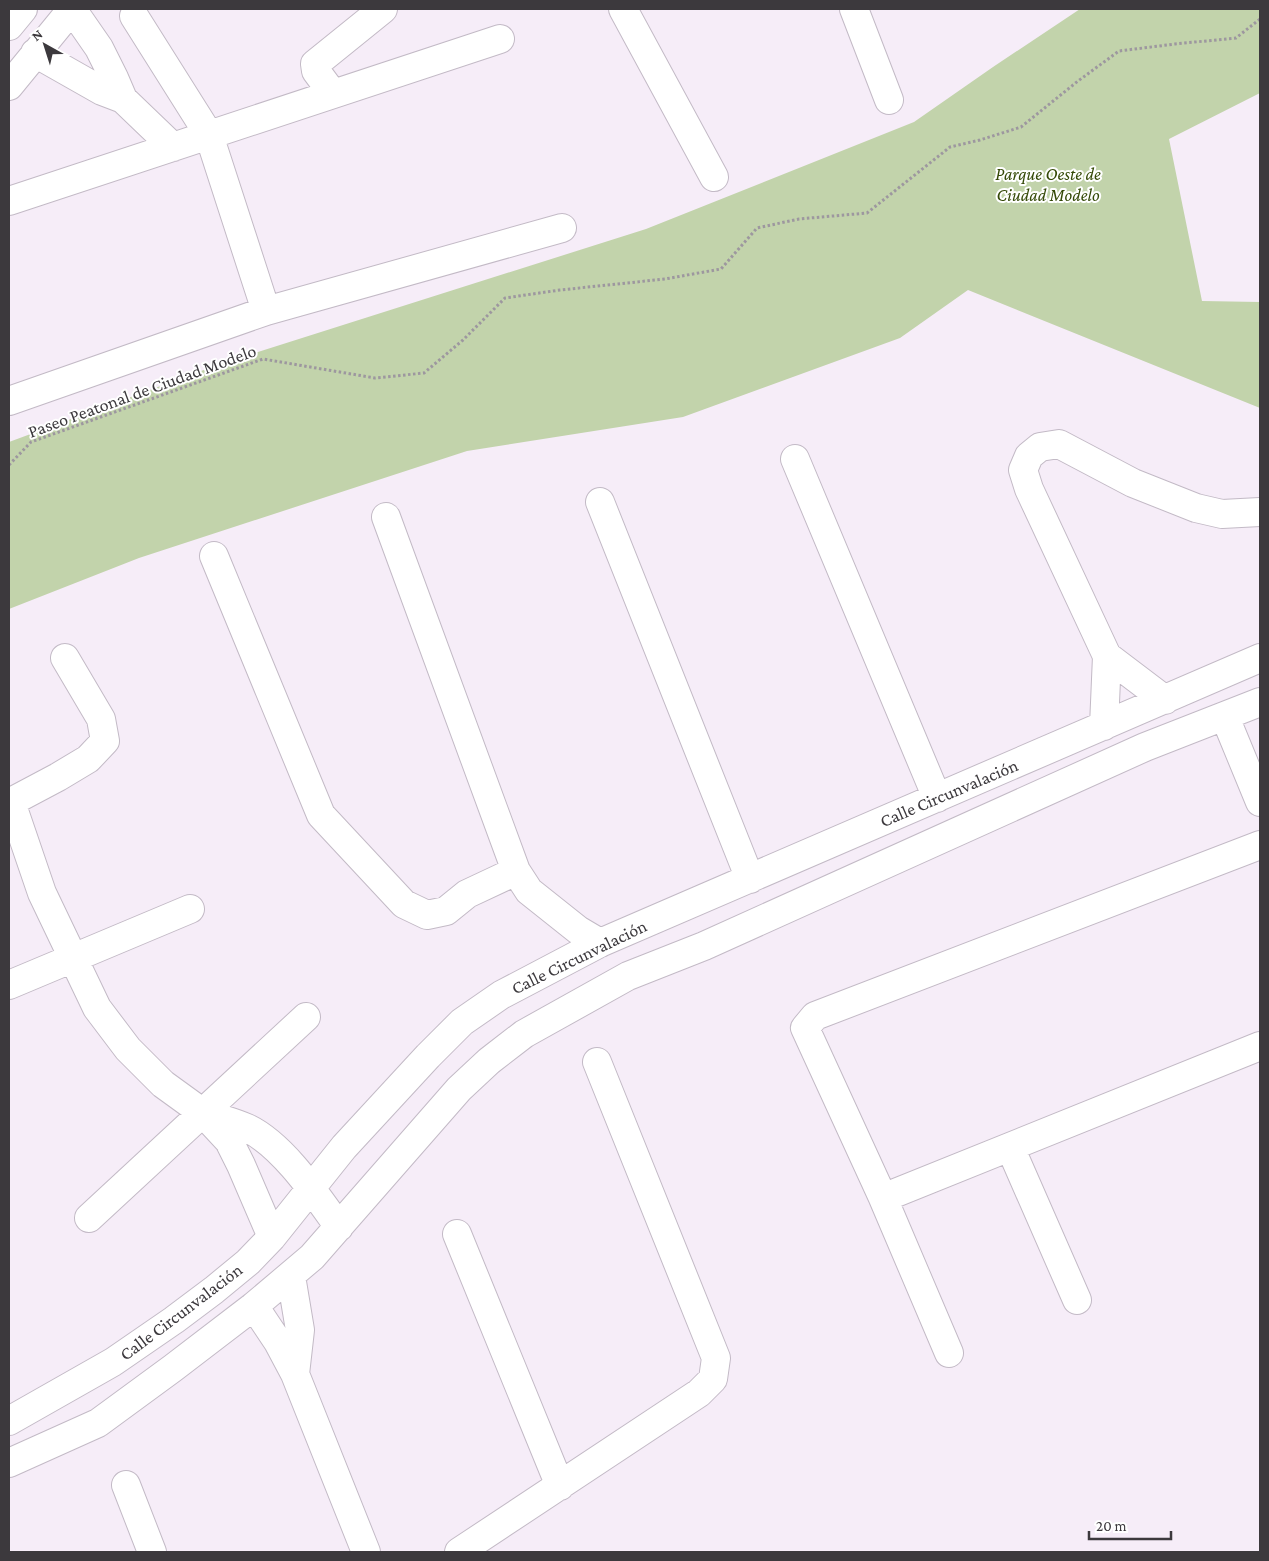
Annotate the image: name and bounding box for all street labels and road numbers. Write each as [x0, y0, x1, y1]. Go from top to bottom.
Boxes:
street label: Paseo Peatonal de Ciudad Modelo [25, 340, 259, 442]
street label: Calle Circunvalación [877, 755, 1021, 831]
street label: Calle Circunvalación [508, 915, 650, 998]
street label: Calle Circunvalación [116, 1259, 246, 1365]

